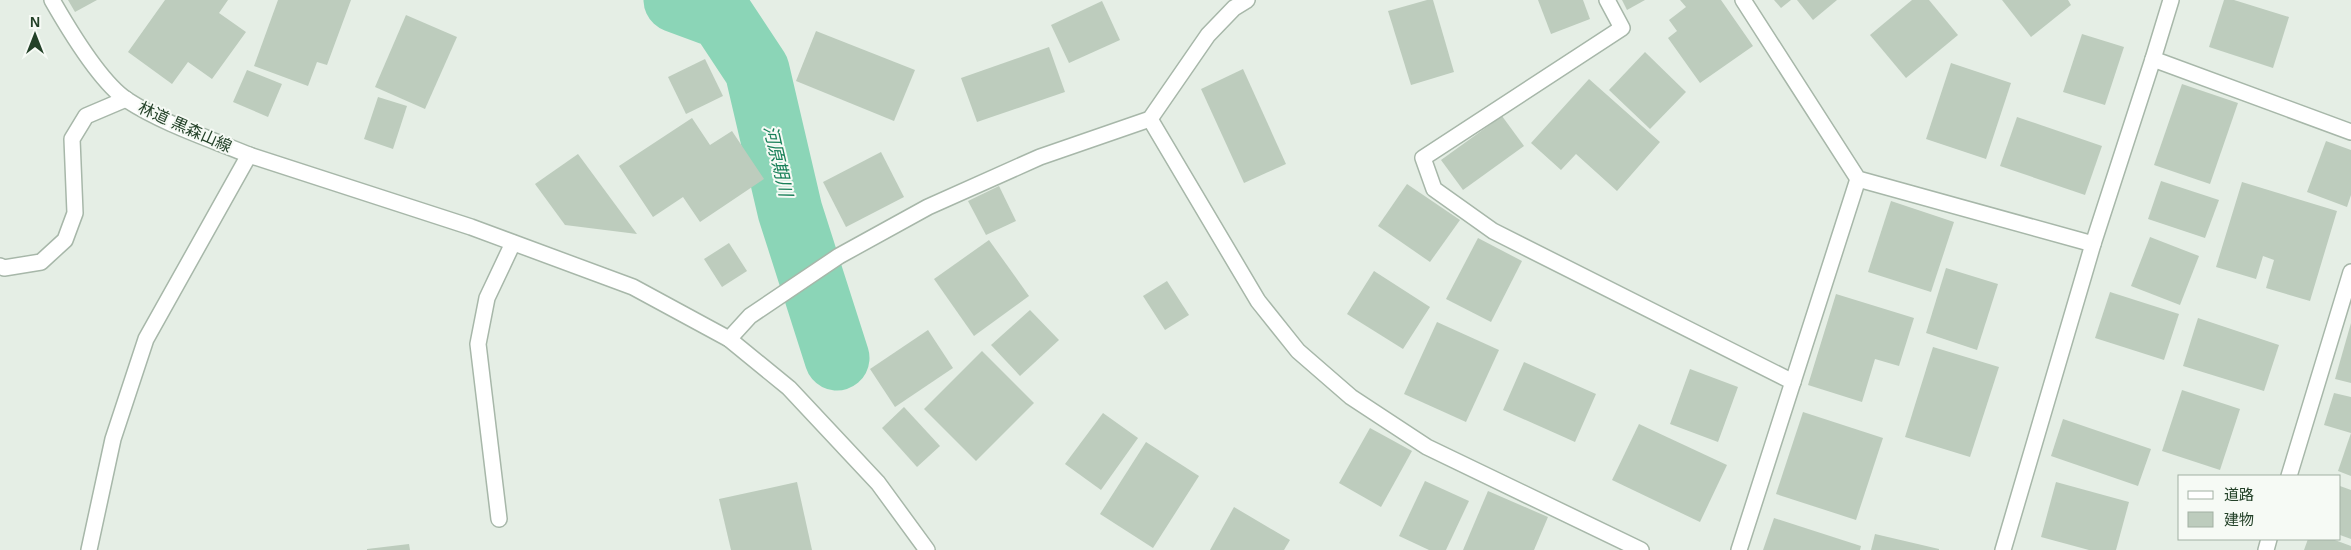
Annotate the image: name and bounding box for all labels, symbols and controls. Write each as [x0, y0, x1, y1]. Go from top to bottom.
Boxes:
north arrow [10, 10, 60, 60]
text: N [30, 14, 40, 30]
street label: 林道 黒森山線 [136, 99, 234, 155]
water label: 河原期川 [760, 124, 796, 200]
legend [2178, 475, 2341, 540]
text: 道路 [2224, 486, 2254, 503]
text: 建物 [2224, 511, 2254, 528]

